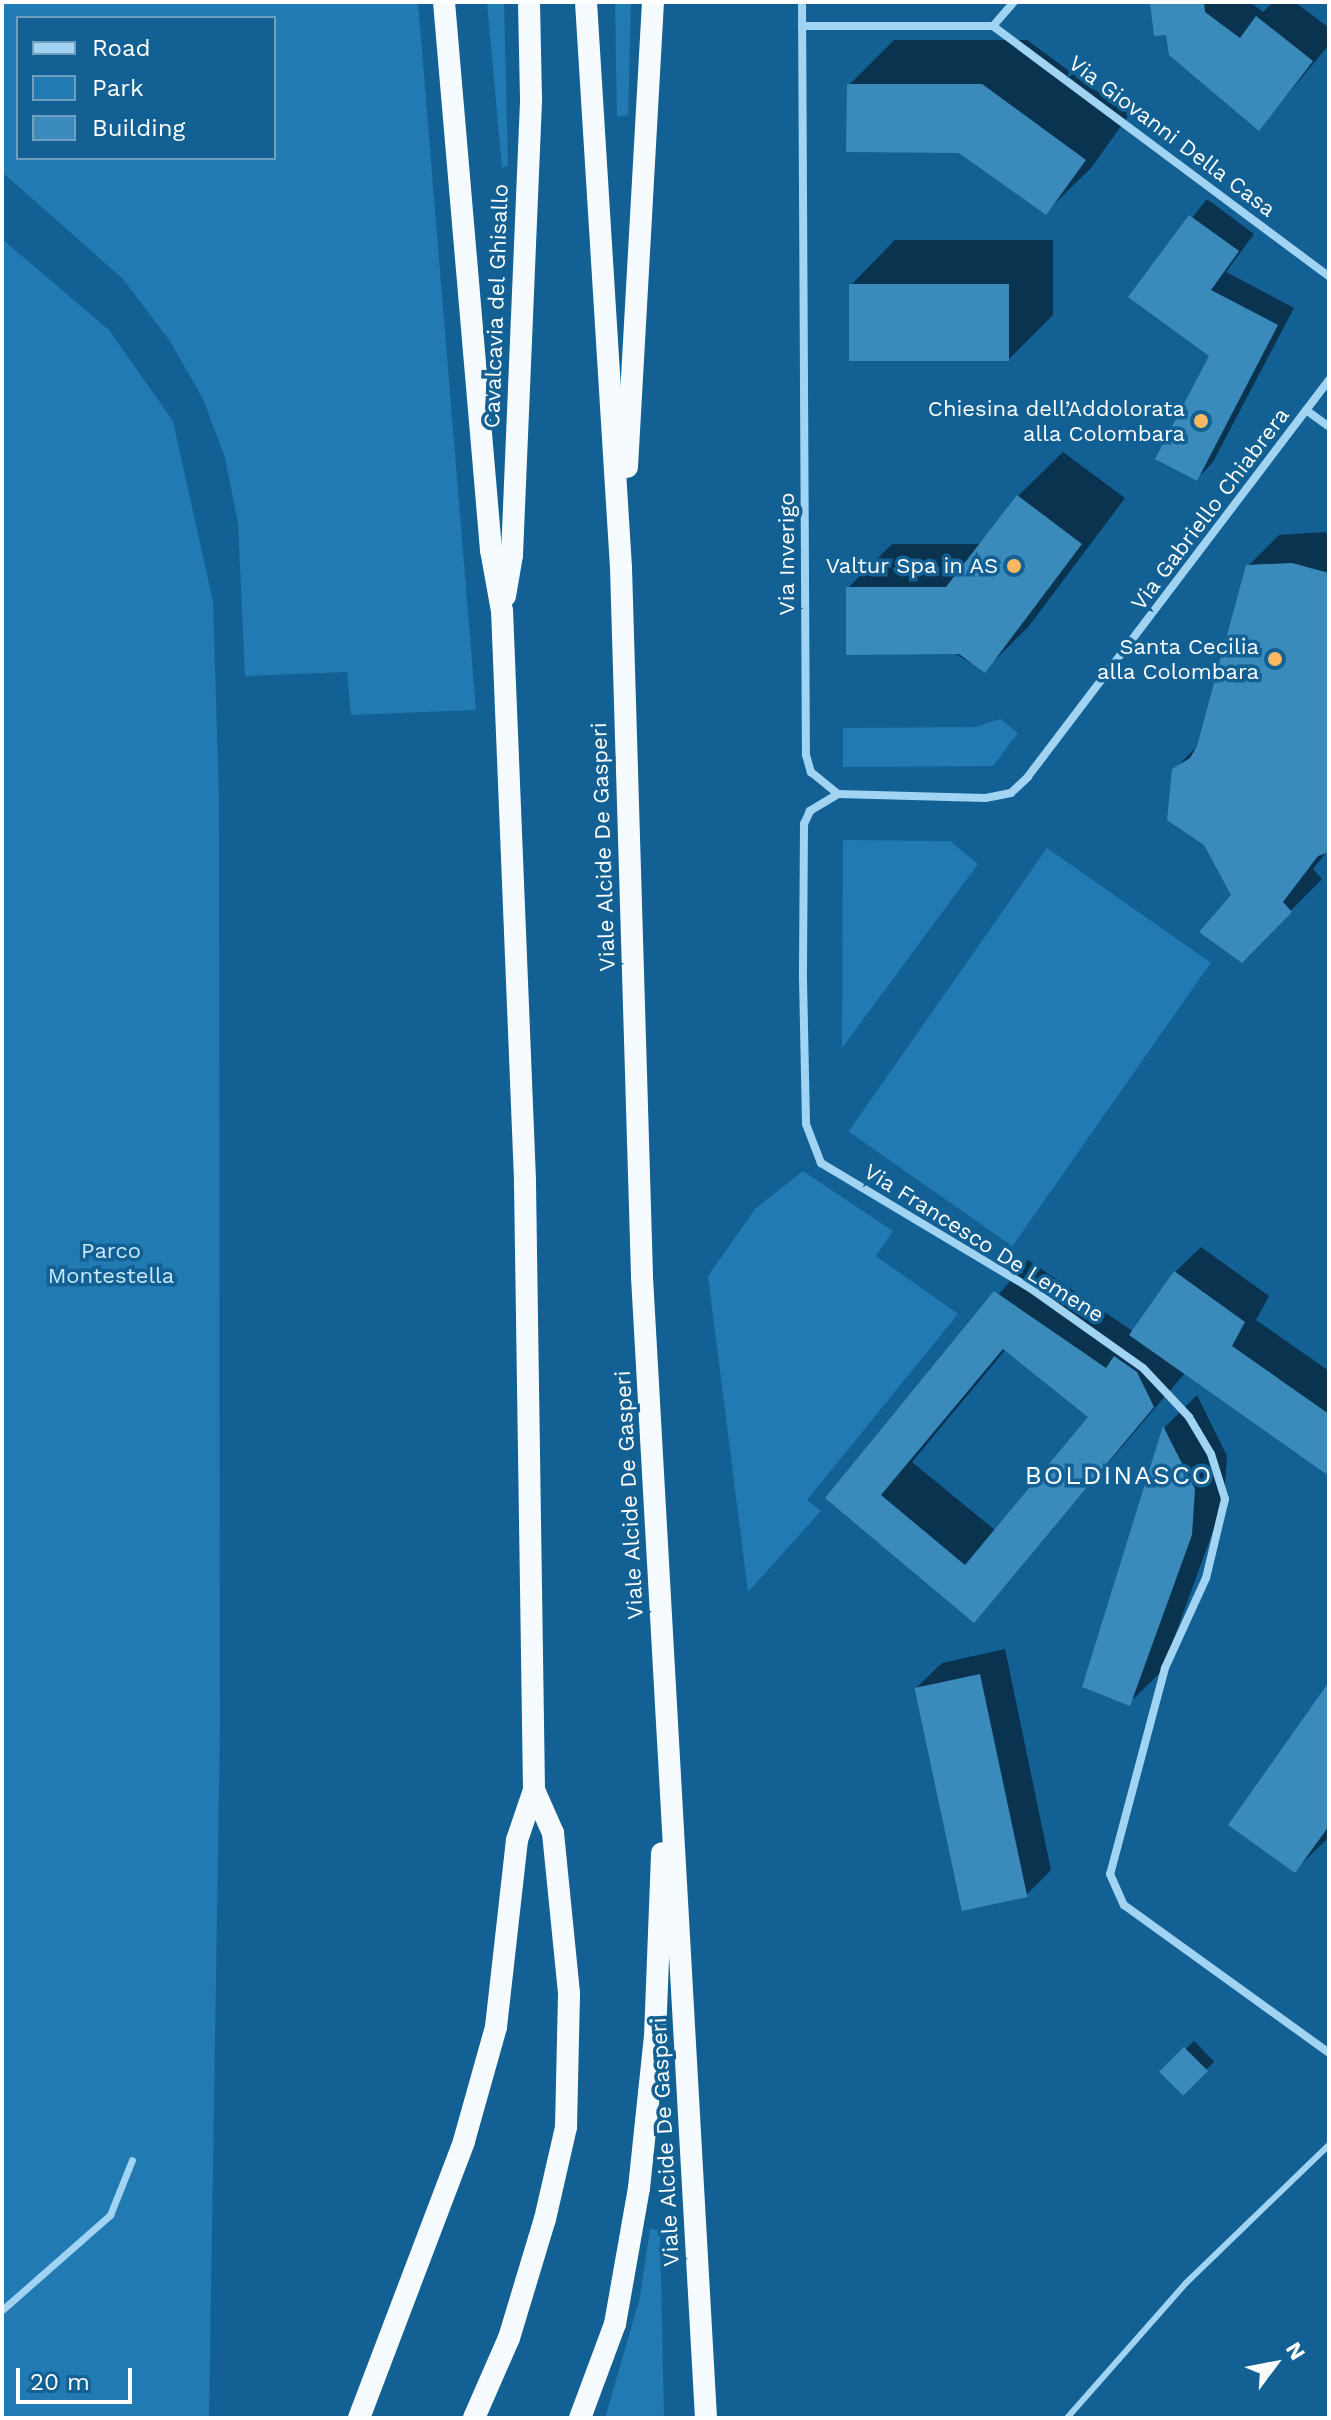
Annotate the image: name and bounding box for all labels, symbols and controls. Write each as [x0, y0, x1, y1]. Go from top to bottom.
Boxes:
legend [16, 16, 276, 160]
text: Road [92, 34, 151, 62]
street label: Via Giovanni Della Casa [1063, 49, 1281, 223]
text: Park [92, 74, 144, 102]
text: Building [92, 114, 185, 142]
street label: Cavalcavia del Ghisallo [479, 183, 513, 429]
place label: Chiesina dell’Addolorata alla Colombara [927, 395, 1185, 446]
street label: Via Gabriello Chiabrera [1125, 402, 1295, 616]
marker: Chiesina dell’Addolorata alla Colombara [1192, 412, 1210, 430]
street label: Via Inverigo [774, 492, 800, 616]
place label: Valtur Spa in AS [824, 553, 998, 579]
marker: Valtur Spa in AS [1005, 557, 1023, 575]
place label: Santa Cecilia alla Colombara [1097, 633, 1259, 684]
marker: Santa Cecilia alla Colombara [1266, 650, 1284, 668]
street label: Viale Alcide De Gasperi [585, 721, 621, 973]
street label: Via Francesco De Lemene [859, 1158, 1109, 1328]
park label: Parco Montestella [48, 1237, 174, 1288]
street label: Viale Alcide De Gasperi [609, 1369, 649, 1621]
district label: BOLDINASCO [1025, 1460, 1213, 1492]
street label: Viale Alcide De Gasperi [645, 2016, 685, 2268]
north arrow [1235, 2324, 1315, 2404]
text: N [1281, 2337, 1311, 2365]
scale bar [20, 2352, 136, 2402]
text: 20 m [30, 2368, 90, 2396]

